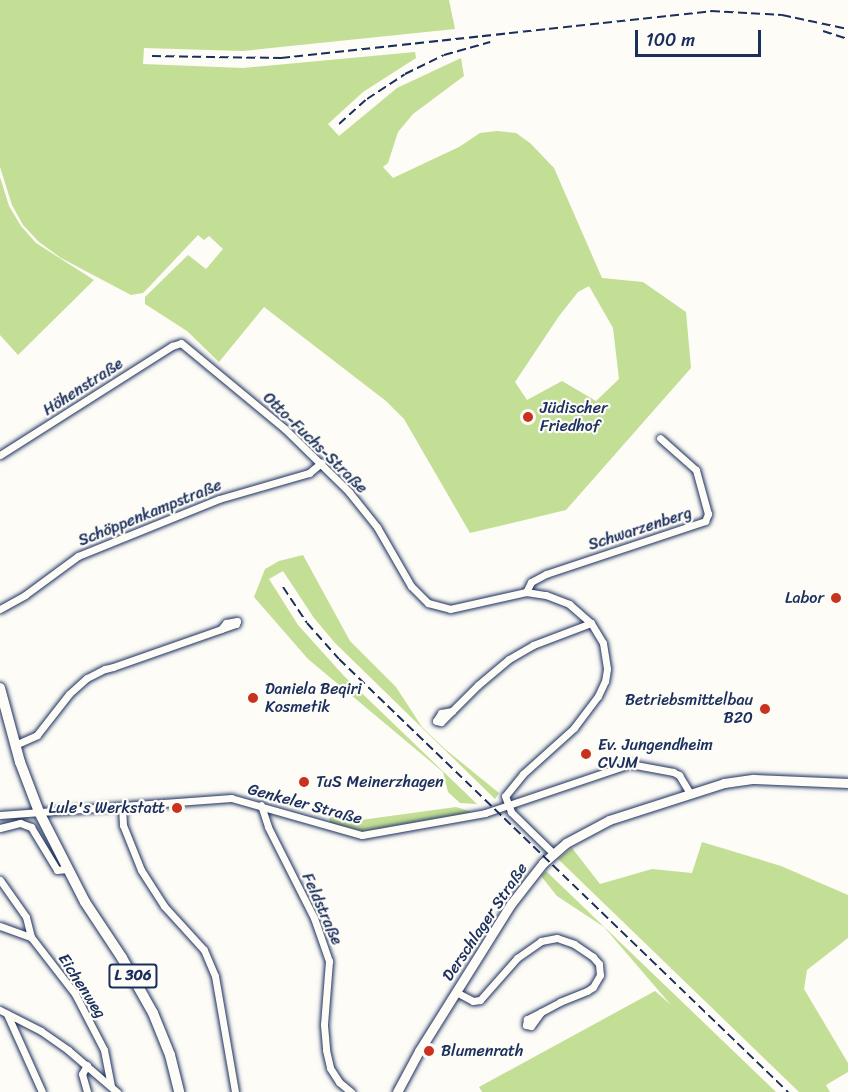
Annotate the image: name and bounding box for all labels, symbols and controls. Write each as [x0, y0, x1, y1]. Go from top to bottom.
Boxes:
scale bar [638, 18, 764, 56]
text: 100 m [646, 24, 695, 56]
street label: Höhenstraße [39, 354, 127, 420]
street label: Otto-Fuchs-Straße [259, 388, 371, 498]
place label: Jüdischer Friedhof [540, 398, 607, 436]
marker: Jüdischer Friedhof [521, 410, 535, 424]
street label: Schöppenkampstraße [75, 475, 225, 551]
street label: Schwarzenberg [586, 503, 694, 555]
place label: Labor [785, 588, 824, 608]
marker: Labor [829, 591, 843, 605]
place label: Daniela Beqiri Kosmetik [265, 679, 362, 717]
place label: Betriebsmittelbau B20 [625, 690, 753, 728]
marker: Daniela Beqiri Kosmetik [246, 691, 260, 705]
marker: Betriebsmittelbau B20 [758, 702, 772, 716]
place label: Ev. Jungendheim CVJM [598, 735, 713, 773]
marker: Ev. Jungendheim CVJM [579, 747, 593, 761]
place label: TuS Meinerzhagen [316, 772, 444, 792]
marker: TuS Meinerzhagen [297, 775, 311, 789]
street label: Genkeler Straße [246, 780, 364, 828]
place label: Lule's Werkstatt [48, 798, 165, 818]
marker: Lule's Werkstatt [170, 801, 184, 815]
street label: Derschlager Straße [438, 859, 532, 985]
street label: Feldstraße [298, 870, 346, 948]
street label: Eichenweg [54, 950, 110, 1022]
road number: L 306 [108, 964, 158, 988]
place label: Blumenrath [441, 1041, 523, 1061]
marker: Blumenrath [422, 1044, 436, 1058]

